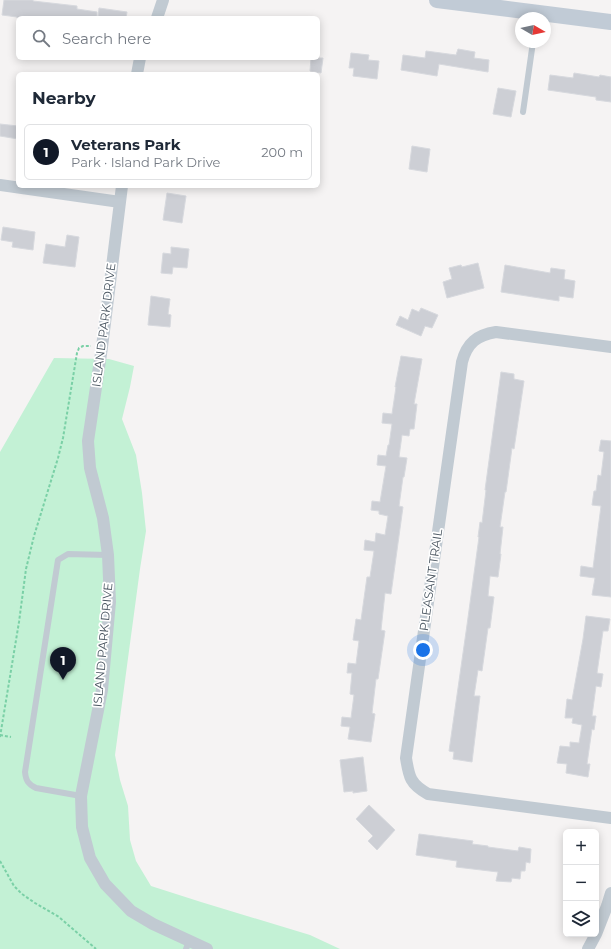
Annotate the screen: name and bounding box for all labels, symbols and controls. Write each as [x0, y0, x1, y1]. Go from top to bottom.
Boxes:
north arrow [515, 12, 551, 48]
search box [16, 16, 320, 60]
icon: search [30, 27, 52, 49]
text: Search here [62, 29, 151, 48]
text: Nearby [32, 88, 96, 108]
text: Veterans Park [71, 135, 181, 154]
text: 1 [43, 144, 49, 160]
text: 200 m [261, 144, 303, 160]
text: Park · Island Park Drive [71, 154, 220, 170]
street label: ISLAND PARK DRIVE [88, 262, 119, 388]
street label: PLEASANT TRAIL [416, 528, 445, 632]
street label: ISLAND PARK DRIVE [90, 582, 115, 708]
your location [413, 640, 433, 660]
pin: 1 [50, 647, 76, 680]
map controls [563, 829, 599, 937]
button: + [563, 829, 599, 865]
button: − [563, 865, 599, 901]
button: layers [563, 901, 599, 937]

